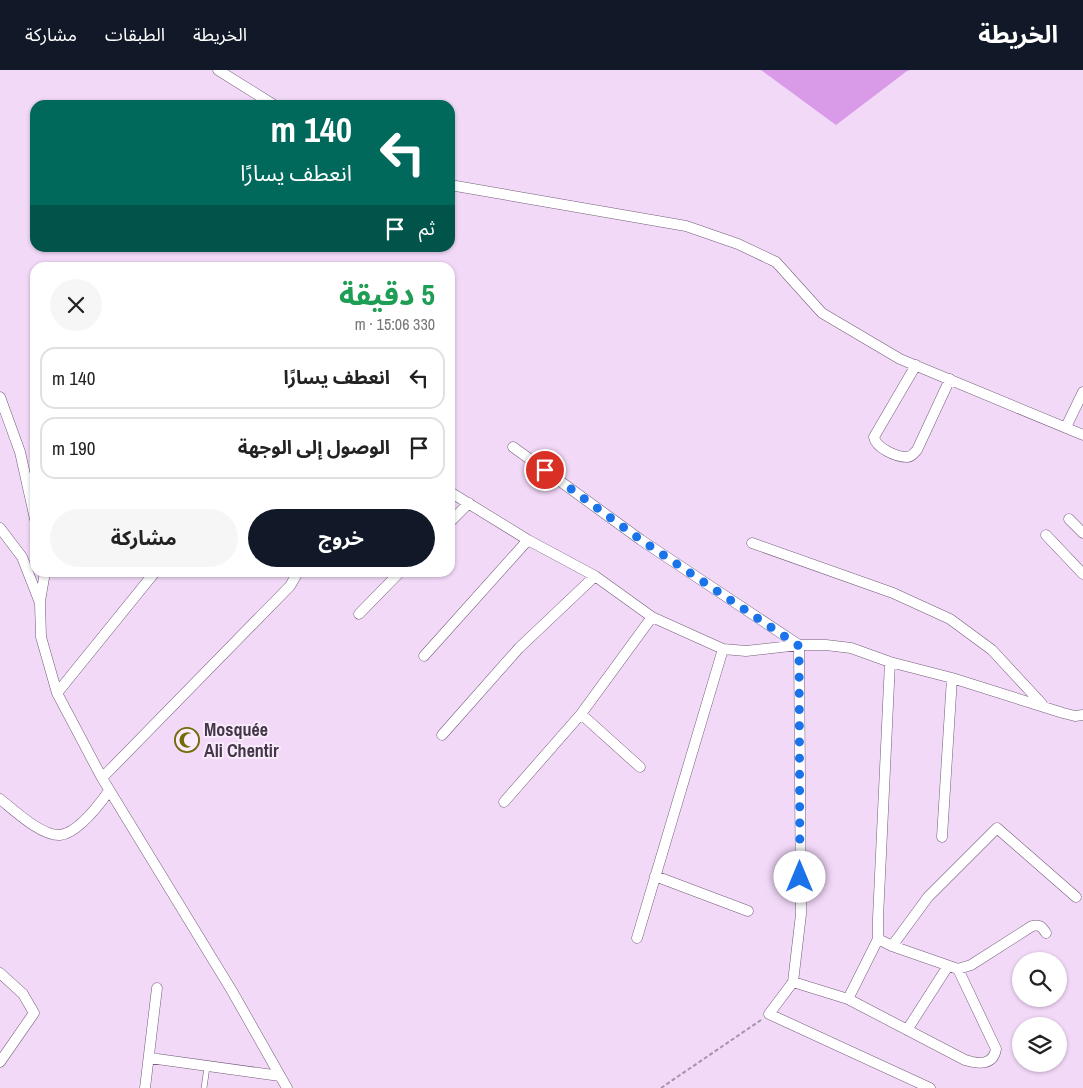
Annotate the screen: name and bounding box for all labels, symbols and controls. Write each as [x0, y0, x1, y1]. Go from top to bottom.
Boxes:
text: الخريطة [978, 18, 1058, 50]
text: مشاركة [25, 22, 77, 47]
text: الطبقات [105, 22, 165, 47]
text: الخريطة [193, 22, 247, 47]
text: 140 m [271, 106, 352, 153]
icon: left [370, 120, 435, 185]
text: انعطف يسارًا [240, 158, 352, 188]
icon: arrive [381, 215, 409, 243]
text: ثم [419, 215, 435, 241]
text: 5 دقيقة [339, 274, 435, 314]
button: close [50, 279, 102, 331]
text: 330 m · 15:06 [355, 313, 435, 335]
text: انعطف يسارًا [284, 364, 390, 390]
icon: left [405, 364, 433, 392]
text: 140 m [52, 365, 95, 391]
text: الوصول إلى الوجهة [238, 434, 390, 460]
icon: arrive [405, 434, 433, 462]
text: 190 m [52, 435, 95, 461]
pin [524, 449, 566, 491]
icon: arrive [531, 456, 559, 484]
button: مشاركة [50, 509, 238, 567]
button: خروج [248, 509, 435, 567]
place label: Mosquée Ali Chentir [204, 717, 279, 763]
mosque icon: Mosquée Ali Chentir [174, 727, 200, 753]
position arrow [773, 850, 825, 902]
map controls [1012, 952, 1067, 1072]
button: search [1012, 952, 1067, 1007]
button: layers [1012, 1017, 1067, 1072]

